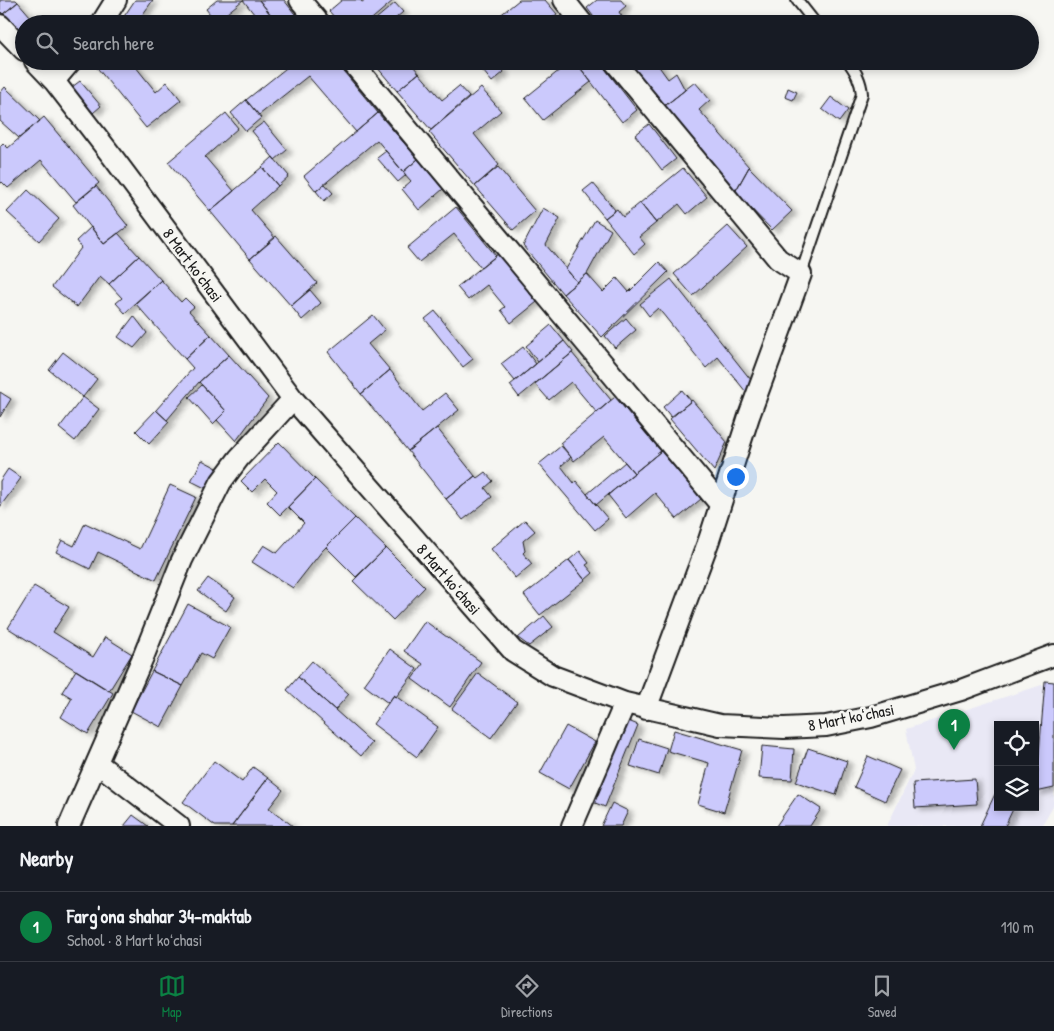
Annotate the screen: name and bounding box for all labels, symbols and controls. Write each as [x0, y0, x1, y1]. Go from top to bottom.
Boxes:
search box [15, 15, 1039, 70]
icon: search [33, 29, 61, 57]
text: Search here [73, 30, 154, 56]
street label: 8 Mart koʻchasi [158, 224, 228, 306]
your location [723, 464, 749, 490]
street label: 8 Mart koʻchasi [412, 539, 486, 619]
street label: 8 Mart koʻchasi [806, 698, 896, 736]
pin: 1 [938, 709, 970, 750]
map controls [994, 721, 1039, 811]
button: locate [994, 721, 1039, 766]
button: layers [994, 766, 1039, 811]
text: Nearby [20, 844, 73, 873]
text: Farg'ona shahar 34-maktab [67, 903, 252, 929]
text: 1 [33, 916, 39, 938]
text: 110 m [1001, 916, 1034, 938]
text: School · 8 Mart koʻchasi [67, 929, 202, 951]
tab: Map [158, 972, 186, 1021]
tab: Directions [501, 972, 552, 1021]
tab: Saved [868, 972, 896, 1021]

